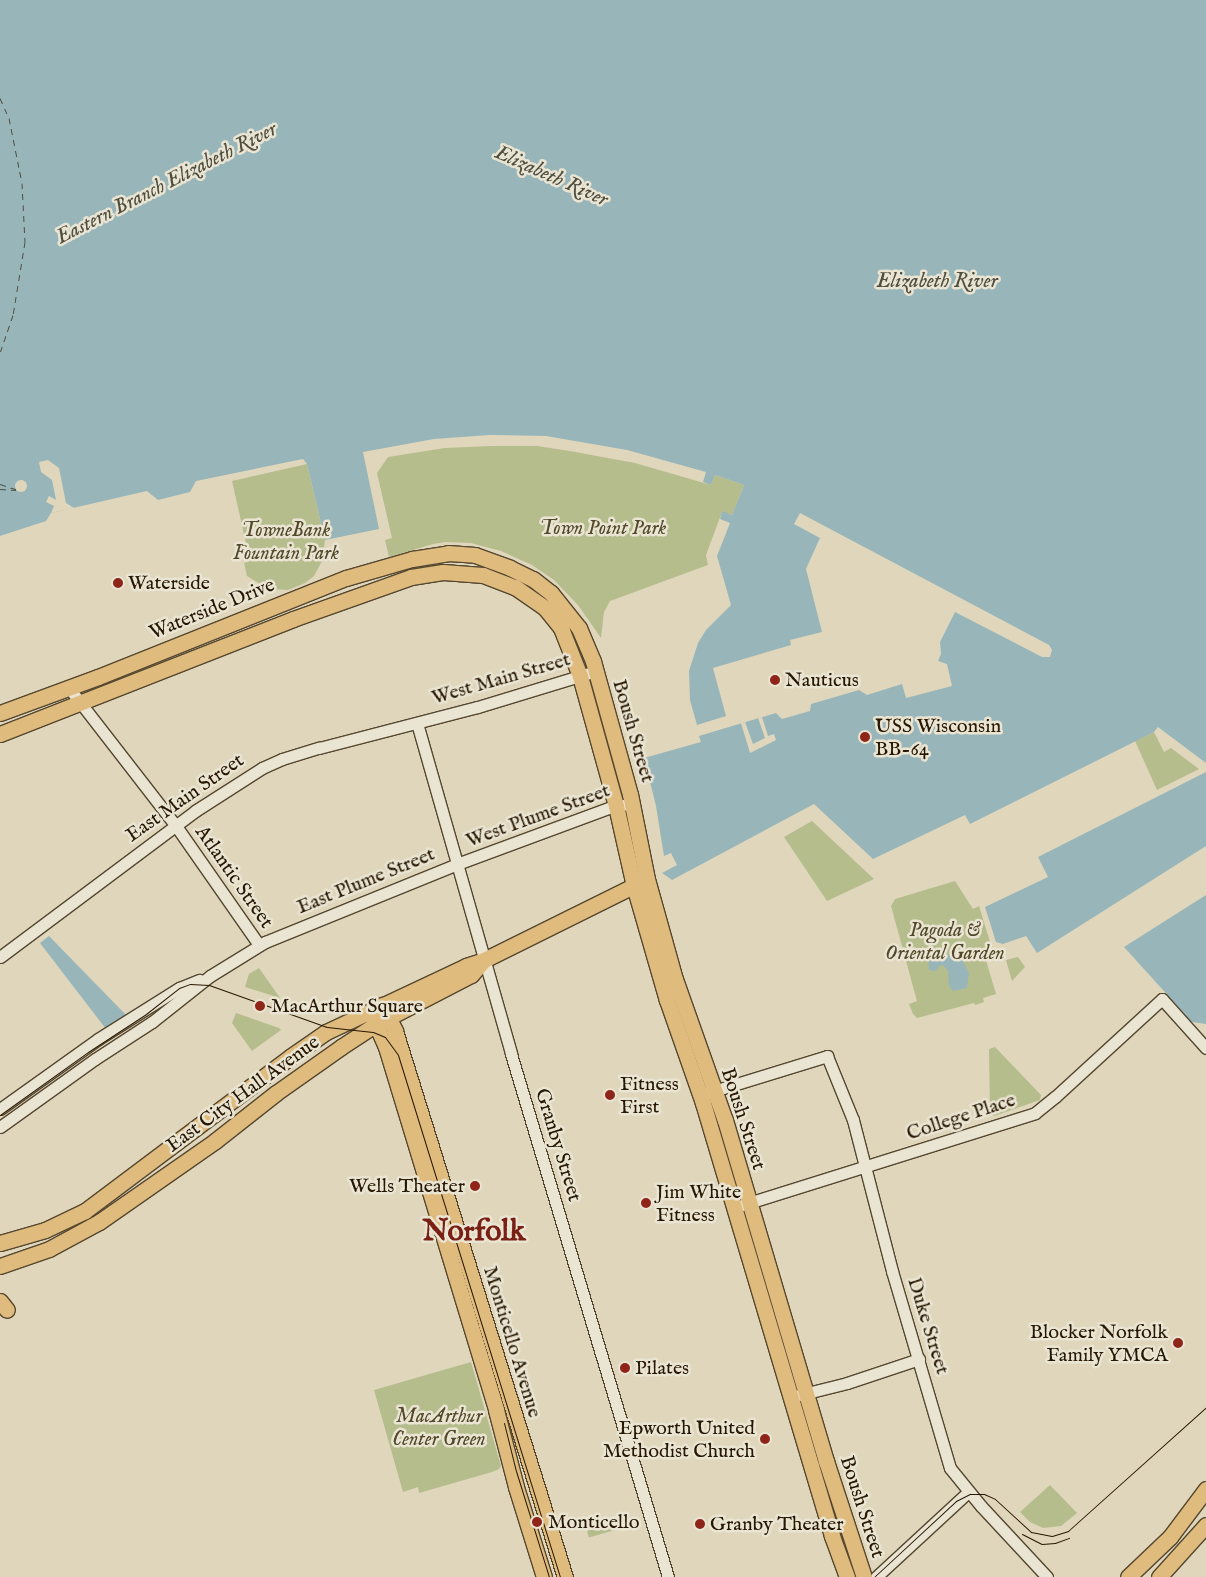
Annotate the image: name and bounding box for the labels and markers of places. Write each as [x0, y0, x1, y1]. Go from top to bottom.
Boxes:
place label: Waterside [128, 571, 210, 595]
marker: Waterside [112, 577, 124, 589]
place label: Nauticus [785, 668, 859, 692]
marker: Nauticus [769, 674, 781, 686]
place label: USS Wisconsin BB-64 [875, 714, 1001, 761]
marker: USS Wisconsin BB-64 [859, 731, 871, 743]
place label: MacArthur Square [271, 994, 423, 1018]
marker: MacArthur Square [253, 999, 267, 1013]
place label: Fitness First [620, 1072, 679, 1119]
marker: Fitness First [604, 1089, 616, 1101]
place label: Wells Theater [349, 1174, 465, 1198]
marker: Wells Theater [469, 1180, 481, 1192]
place label: Jim White Fitness [656, 1180, 741, 1227]
marker: Jim White Fitness [640, 1197, 652, 1209]
place label: Blocker Norfolk Family YMCA [1030, 1320, 1168, 1367]
marker: Blocker Norfolk Family YMCA [1172, 1337, 1184, 1349]
place label: Pilates [635, 1356, 689, 1380]
marker: Pilates [619, 1362, 631, 1374]
place label: Epworth United Methodist Church [603, 1416, 755, 1463]
marker: Epworth United Methodist Church [759, 1433, 771, 1445]
place label: Monticello [548, 1510, 639, 1534]
place label: Granby Theater [710, 1512, 844, 1536]
marker: Monticello [530, 1515, 544, 1529]
marker: Granby Theater [694, 1518, 706, 1530]

